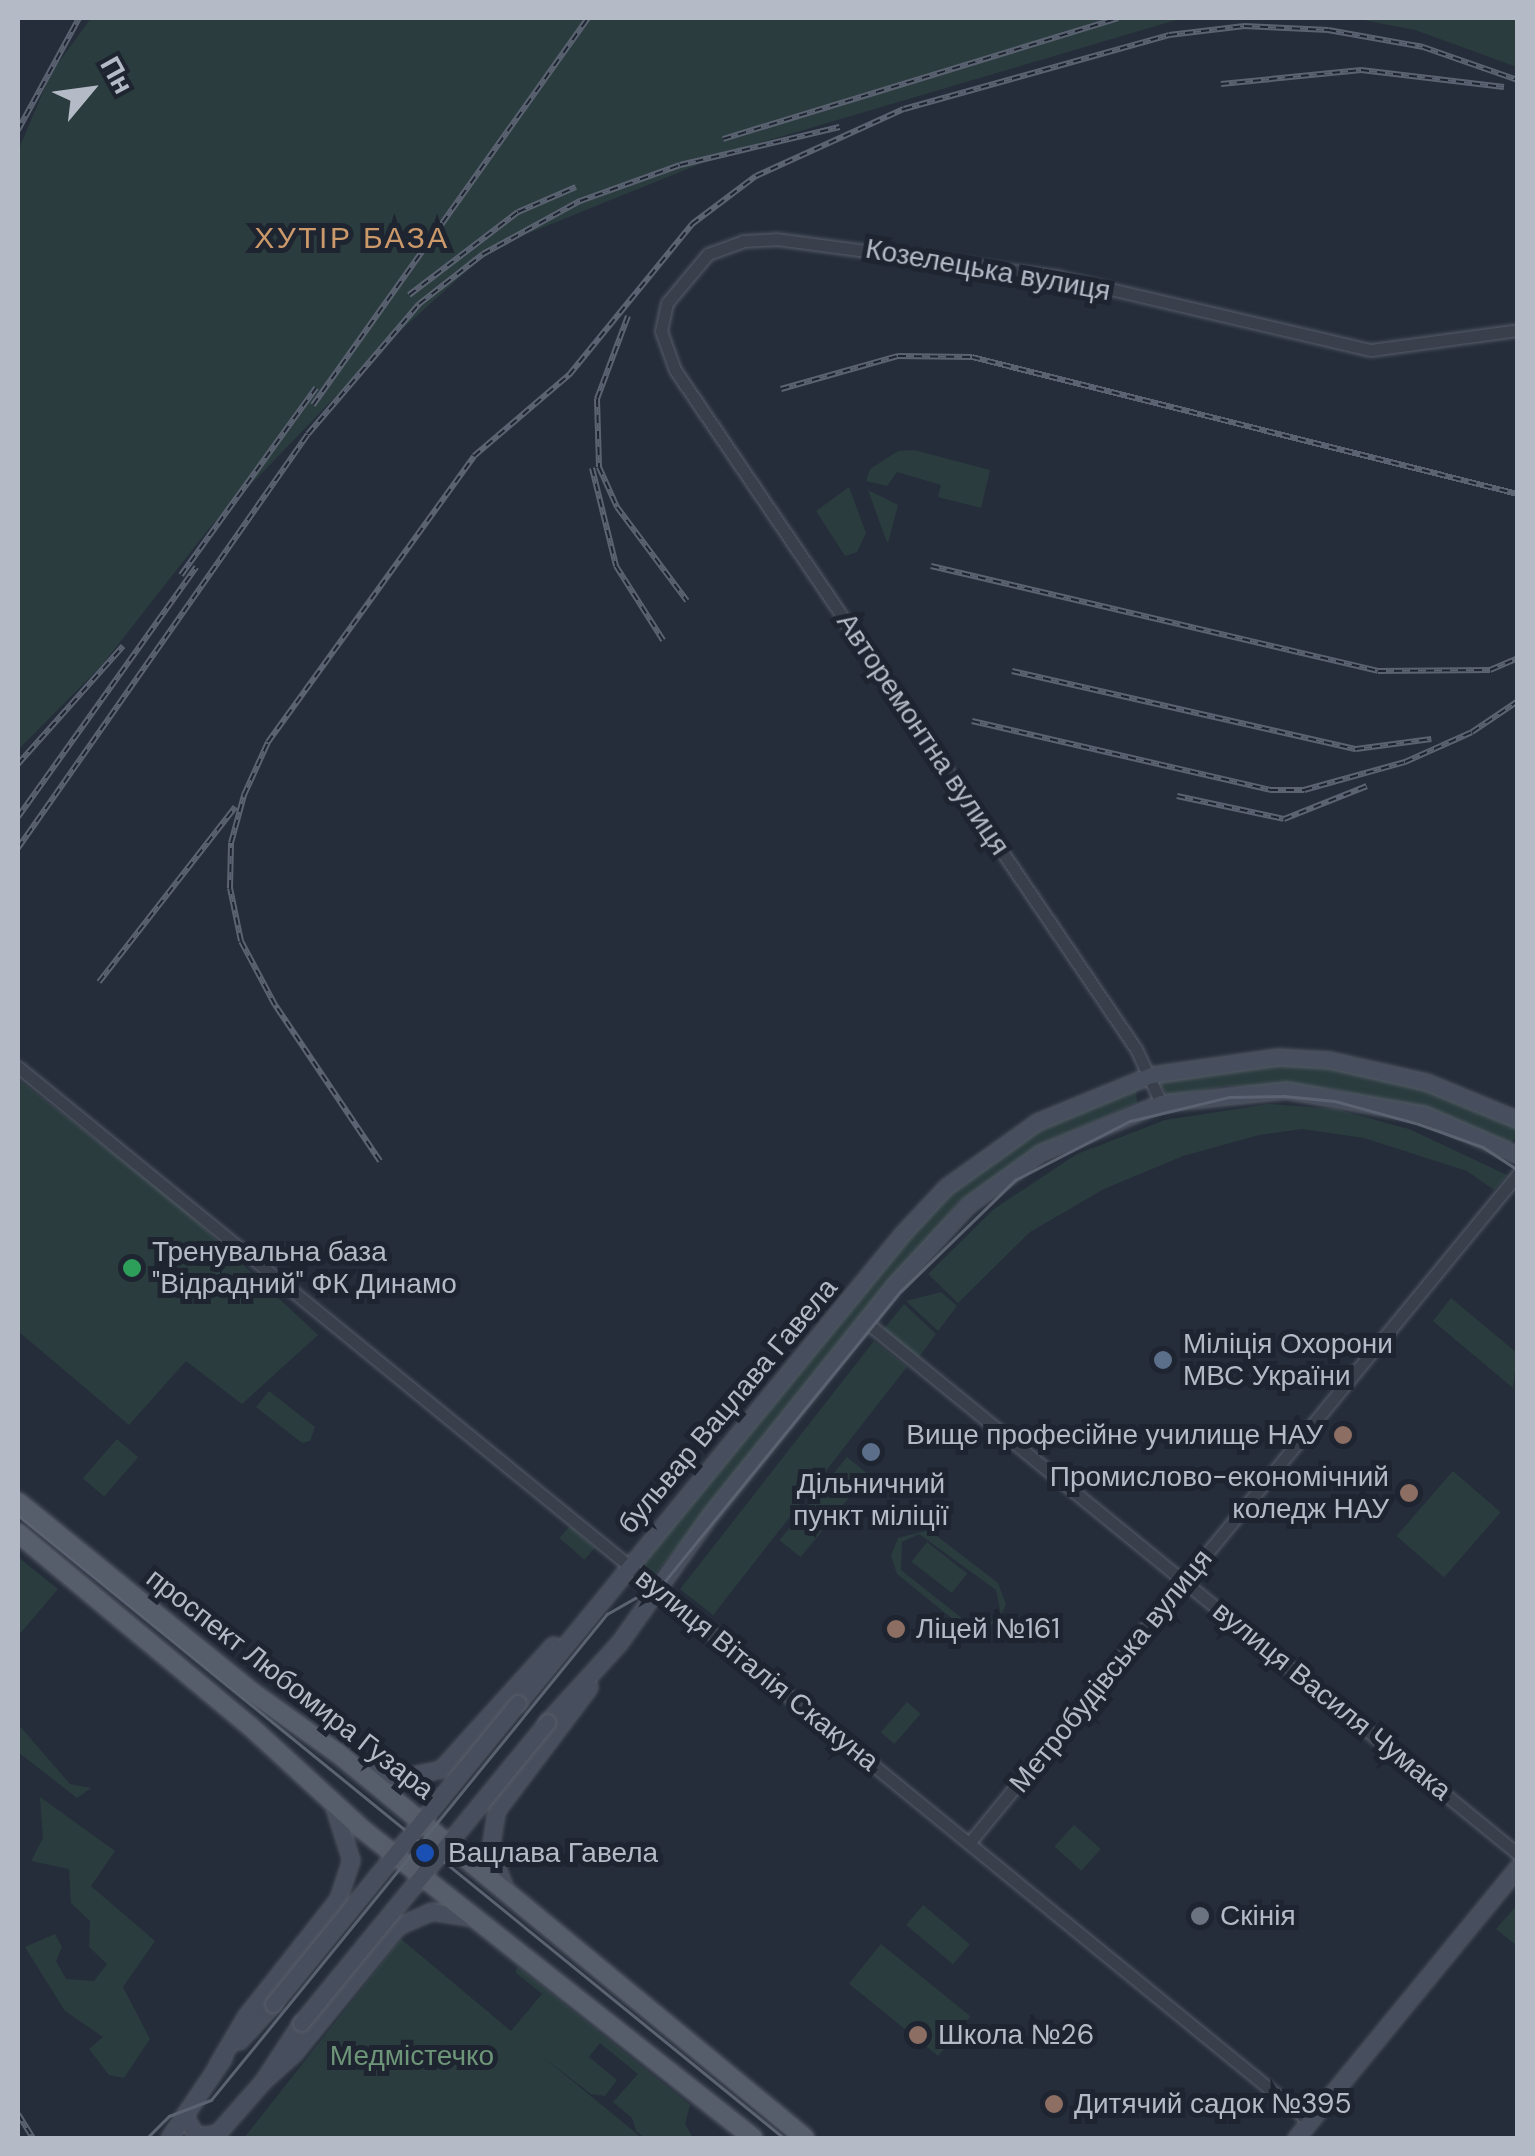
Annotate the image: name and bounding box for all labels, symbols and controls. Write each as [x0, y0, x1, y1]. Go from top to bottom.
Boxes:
north arrow [40, 40, 140, 140]
text: Пн [92, 50, 142, 100]
district label: ХУТІР БАЗА [254, 220, 450, 256]
street label: Козелецька вулиця [863, 232, 1113, 308]
street label: Авторемонтна вулиця [830, 607, 1016, 861]
place label: Тренувальна база "Відрадний" ФК Динамо [152, 1235, 457, 1301]
marker: Тренувальна база "Відрадний" ФК Динамо [121, 1257, 143, 1279]
street label: бульвар Вацлава Гавела [611, 1272, 845, 1540]
place label: Міліція Охорони МВС України [1183, 1327, 1393, 1393]
marker: Міліція Охорони МВС України [1152, 1349, 1174, 1371]
place label: Вище професійне училище НАУ [906, 1418, 1323, 1452]
marker: Вище професійне училище НАУ [1332, 1424, 1354, 1446]
marker: Дільничний пункт міліції [860, 1441, 882, 1463]
place label: Промислово-економічний коледж НАУ [1050, 1460, 1389, 1526]
place label: Дільничний пункт міліції [793, 1467, 949, 1533]
marker: Промислово-економічний коледж НАУ [1398, 1482, 1420, 1504]
street label: Метробудівська вулиця [1003, 1543, 1219, 1799]
street label: проспект Любомира Гузара [140, 1561, 440, 1807]
street label: вулиця Віталія Скакуна [629, 1562, 885, 1778]
street label: вулиця Василя Чумака [1206, 1595, 1458, 1807]
place label: Ліцей №161 [916, 1612, 1060, 1646]
marker: Ліцей №161 [885, 1618, 907, 1640]
place label: Вацлава Гавела [448, 1836, 658, 1870]
marker: Вацлава Гавела [412, 1840, 438, 1866]
place label: Скінія [1220, 1899, 1296, 1933]
marker: Скінія [1189, 1905, 1211, 1927]
place label: Школа №26 [938, 2018, 1094, 2052]
marker: Школа №26 [907, 2024, 929, 2046]
park label: Медмістечко [330, 2039, 494, 2073]
place label: Дитячий садок №395 [1074, 2087, 1352, 2121]
marker: Дитячий садок №395 [1043, 2093, 1065, 2115]

